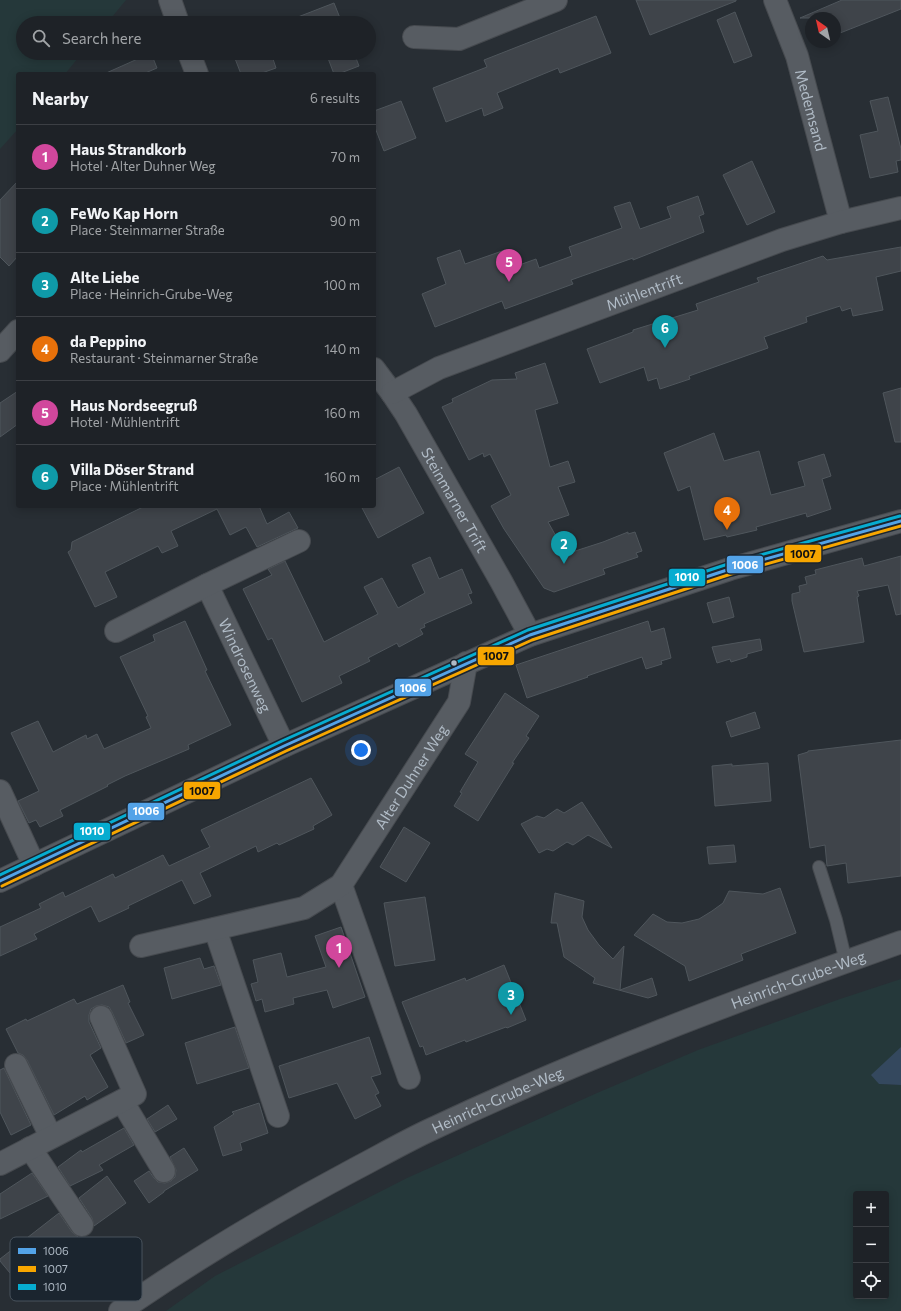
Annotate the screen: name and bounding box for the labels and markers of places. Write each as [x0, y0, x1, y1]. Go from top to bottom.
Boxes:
pin: 5 [496, 249, 522, 282]
pin: 6 [652, 315, 678, 348]
pin: 4 [714, 497, 740, 530]
pin: 2 [551, 531, 577, 564]
unlabelled marker [449, 658, 459, 668]
pin: 1 [326, 935, 352, 968]
pin: 3 [498, 982, 524, 1015]

